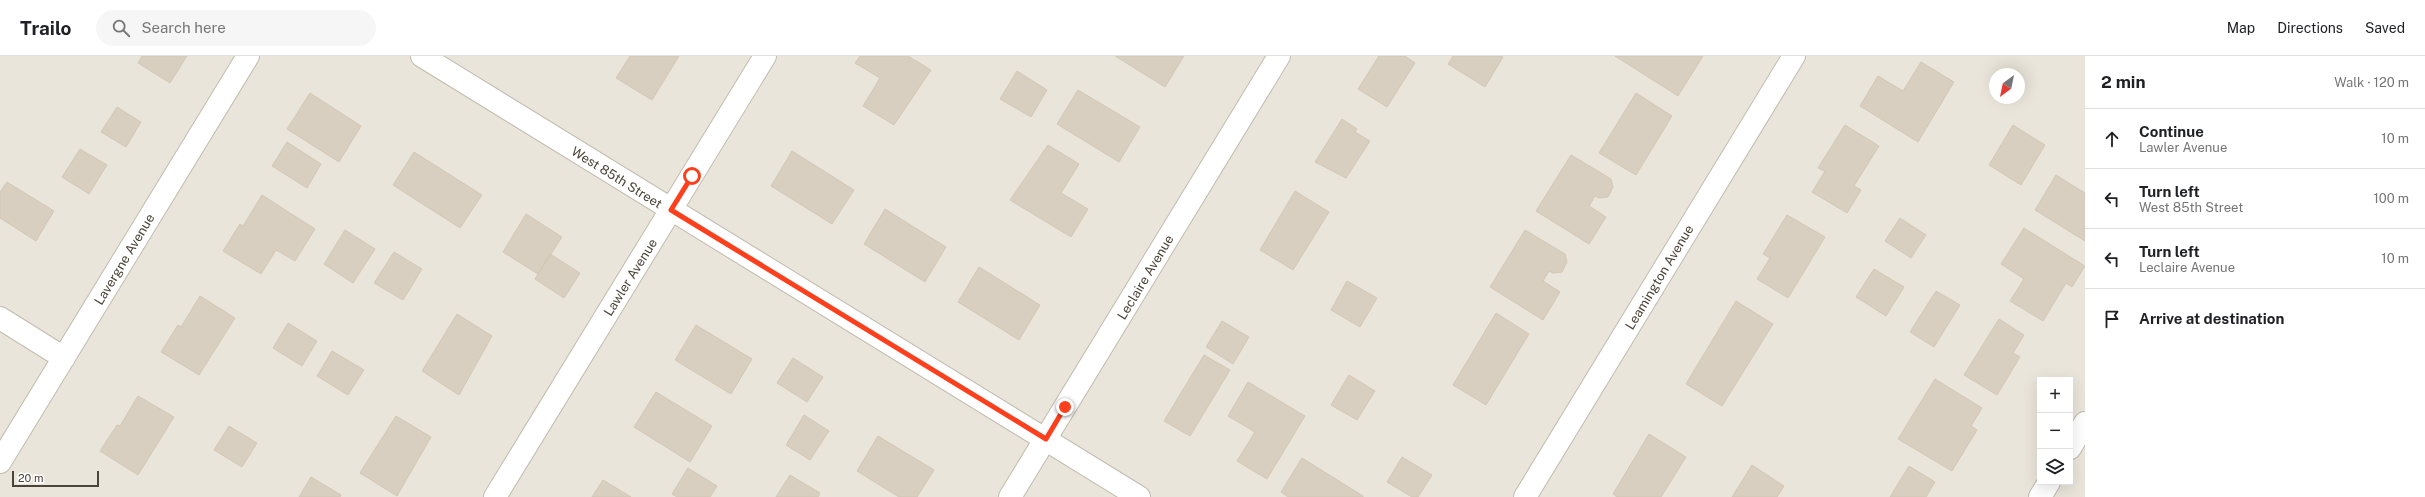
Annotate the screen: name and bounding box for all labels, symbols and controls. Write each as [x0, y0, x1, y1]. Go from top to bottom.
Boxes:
search box [96, 10, 376, 46]
text: Trailo [20, 17, 72, 39]
icon: search [110, 17, 132, 39]
text: Search here [142, 19, 226, 36]
text: Map [2227, 20, 2255, 36]
text: Directions [2277, 20, 2343, 36]
text: Saved [2365, 20, 2405, 36]
north arrow [1989, 68, 2025, 104]
text: 2 min [2101, 72, 2146, 92]
text: Walk · 120 m [2334, 75, 2409, 90]
text: Continue [2139, 123, 2204, 140]
icon: ahead [2101, 128, 2123, 150]
text: 10 m [2381, 131, 2409, 146]
text: Lawler Avenue [2139, 140, 2227, 155]
street label: West 85th Street [569, 143, 665, 211]
route start [683, 167, 701, 185]
text: Turn left [2139, 183, 2200, 200]
icon: left [2101, 188, 2123, 210]
text: 100 m [2373, 191, 2409, 206]
text: West 85th Street [2139, 200, 2243, 215]
street label: Lavergne Avenue [91, 211, 158, 308]
street label: Leamington Avenue [1622, 222, 1697, 332]
street label: Leclaire Avenue [1114, 232, 1177, 322]
street label: Lawler Avenue [601, 236, 660, 319]
text: Turn left [2139, 243, 2200, 260]
icon: left [2101, 248, 2123, 270]
text: 10 m [2381, 251, 2409, 266]
text: Leclaire Avenue [2139, 260, 2235, 275]
icon: arrive [2101, 308, 2123, 330]
text: Arrive at destination [2139, 310, 2284, 327]
map controls [2037, 377, 2073, 485]
button: + [2037, 377, 2073, 413]
route end [1056, 398, 1074, 416]
button: − [2037, 413, 2073, 449]
button: layers [2037, 449, 2073, 485]
scale bar [12, 469, 99, 488]
text: 20 m [18, 472, 43, 484]

